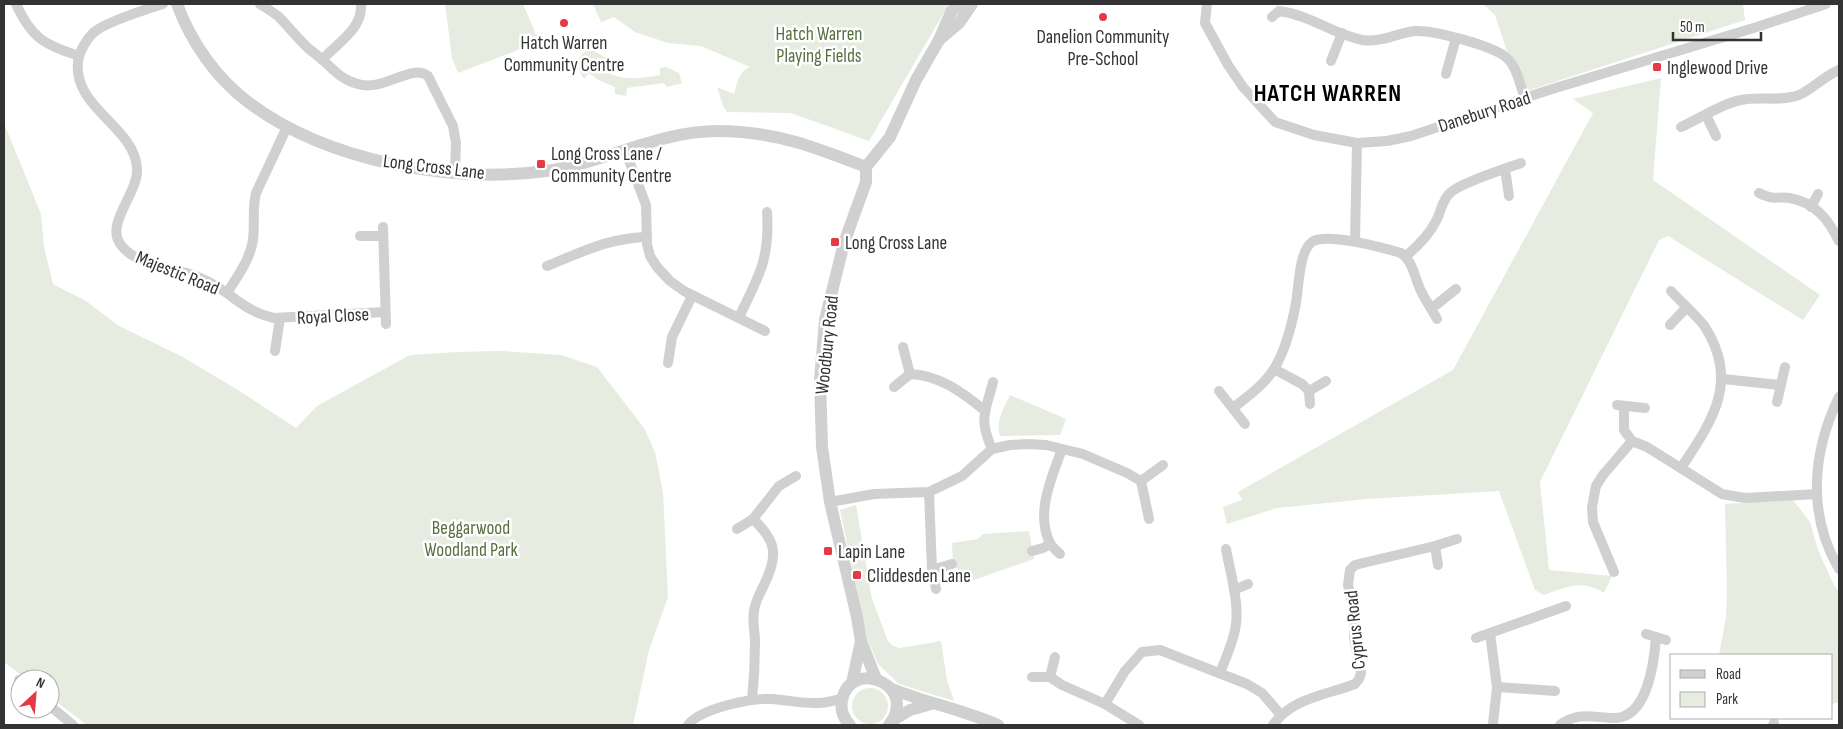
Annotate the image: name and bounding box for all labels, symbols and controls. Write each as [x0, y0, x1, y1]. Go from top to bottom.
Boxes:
scale bar [1673, 10, 1760, 42]
marker: Danelion Community Pre-School [1097, 11, 1109, 23]
marker: Hatch Warren Community Centre [558, 17, 570, 29]
text: 50 m [1680, 18, 1705, 37]
park label: Hatch Warren Playing Fields [776, 23, 862, 68]
place label: Danelion Community Pre-School [1037, 26, 1170, 71]
place label: Hatch Warren Community Centre [504, 32, 624, 77]
place label: Inglewood Drive [1667, 57, 1768, 80]
marker: Inglewood Drive [1651, 61, 1663, 73]
district label: HATCH WARREN [1254, 79, 1402, 108]
street label: Danebury Road [1435, 87, 1534, 138]
place label: Long Cross Lane / Community Centre [551, 143, 672, 188]
street label: Long Cross Lane [382, 150, 486, 185]
marker: Long Cross Lane / Community Centre [535, 158, 547, 170]
place label: Long Cross Lane [845, 232, 947, 255]
marker: Long Cross Lane [829, 236, 841, 248]
street label: Majestic Road [132, 246, 223, 301]
street label: Woodbury Road [811, 295, 844, 396]
street label: Royal Close [296, 303, 370, 330]
park label: Beggarwood Woodland Park [424, 517, 518, 562]
place label: Lapin Lane [838, 541, 905, 564]
marker: Lapin Lane [822, 545, 834, 557]
place label: Cliddesden Lane [867, 565, 971, 588]
marker: Cliddesden Lane [851, 569, 863, 581]
street label: Cyprus Road [1340, 589, 1371, 670]
legend [1670, 654, 1833, 719]
text: Road [1716, 665, 1741, 684]
north arrow [10, 669, 60, 719]
text: N [33, 673, 48, 692]
text: Park [1716, 690, 1738, 709]

